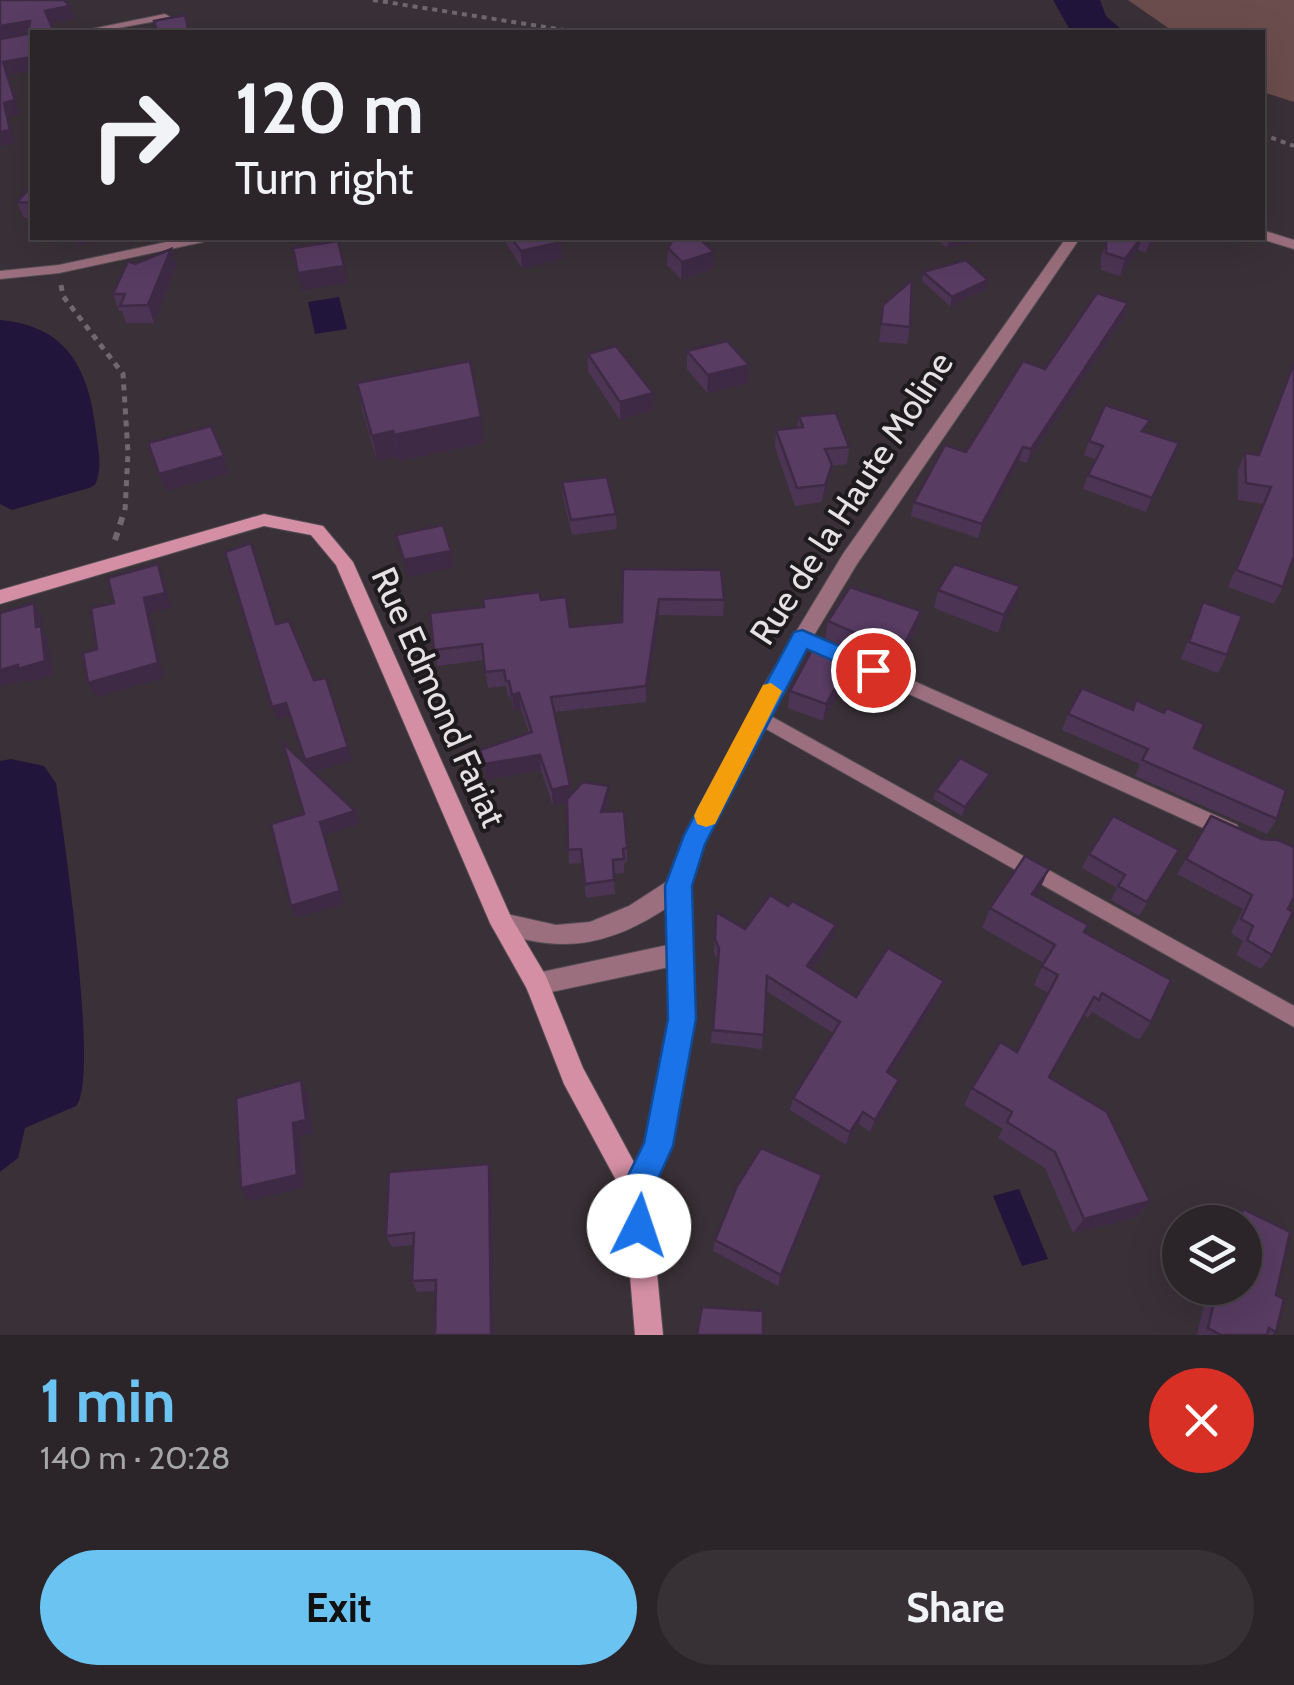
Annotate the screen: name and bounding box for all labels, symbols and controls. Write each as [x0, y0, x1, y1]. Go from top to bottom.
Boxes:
text: 120 m [235, 65, 424, 151]
icon: right [70, 70, 200, 200]
text: Turn right [235, 151, 414, 205]
street label: Rue de la Haute Moline [740, 344, 962, 652]
street label: Rue Edmond Fariat [362, 560, 516, 834]
pin [831, 628, 916, 713]
icon: arrive [846, 643, 901, 698]
position arrow [587, 1174, 691, 1278]
map controls [1162, 1205, 1262, 1305]
button: layers [1162, 1205, 1262, 1305]
text: 1 min [40, 1364, 175, 1437]
button: close [1149, 1368, 1254, 1473]
text: 140 m · 20:28 [40, 1438, 230, 1477]
button: Exit [40, 1550, 637, 1665]
button: Share [657, 1550, 1254, 1665]

